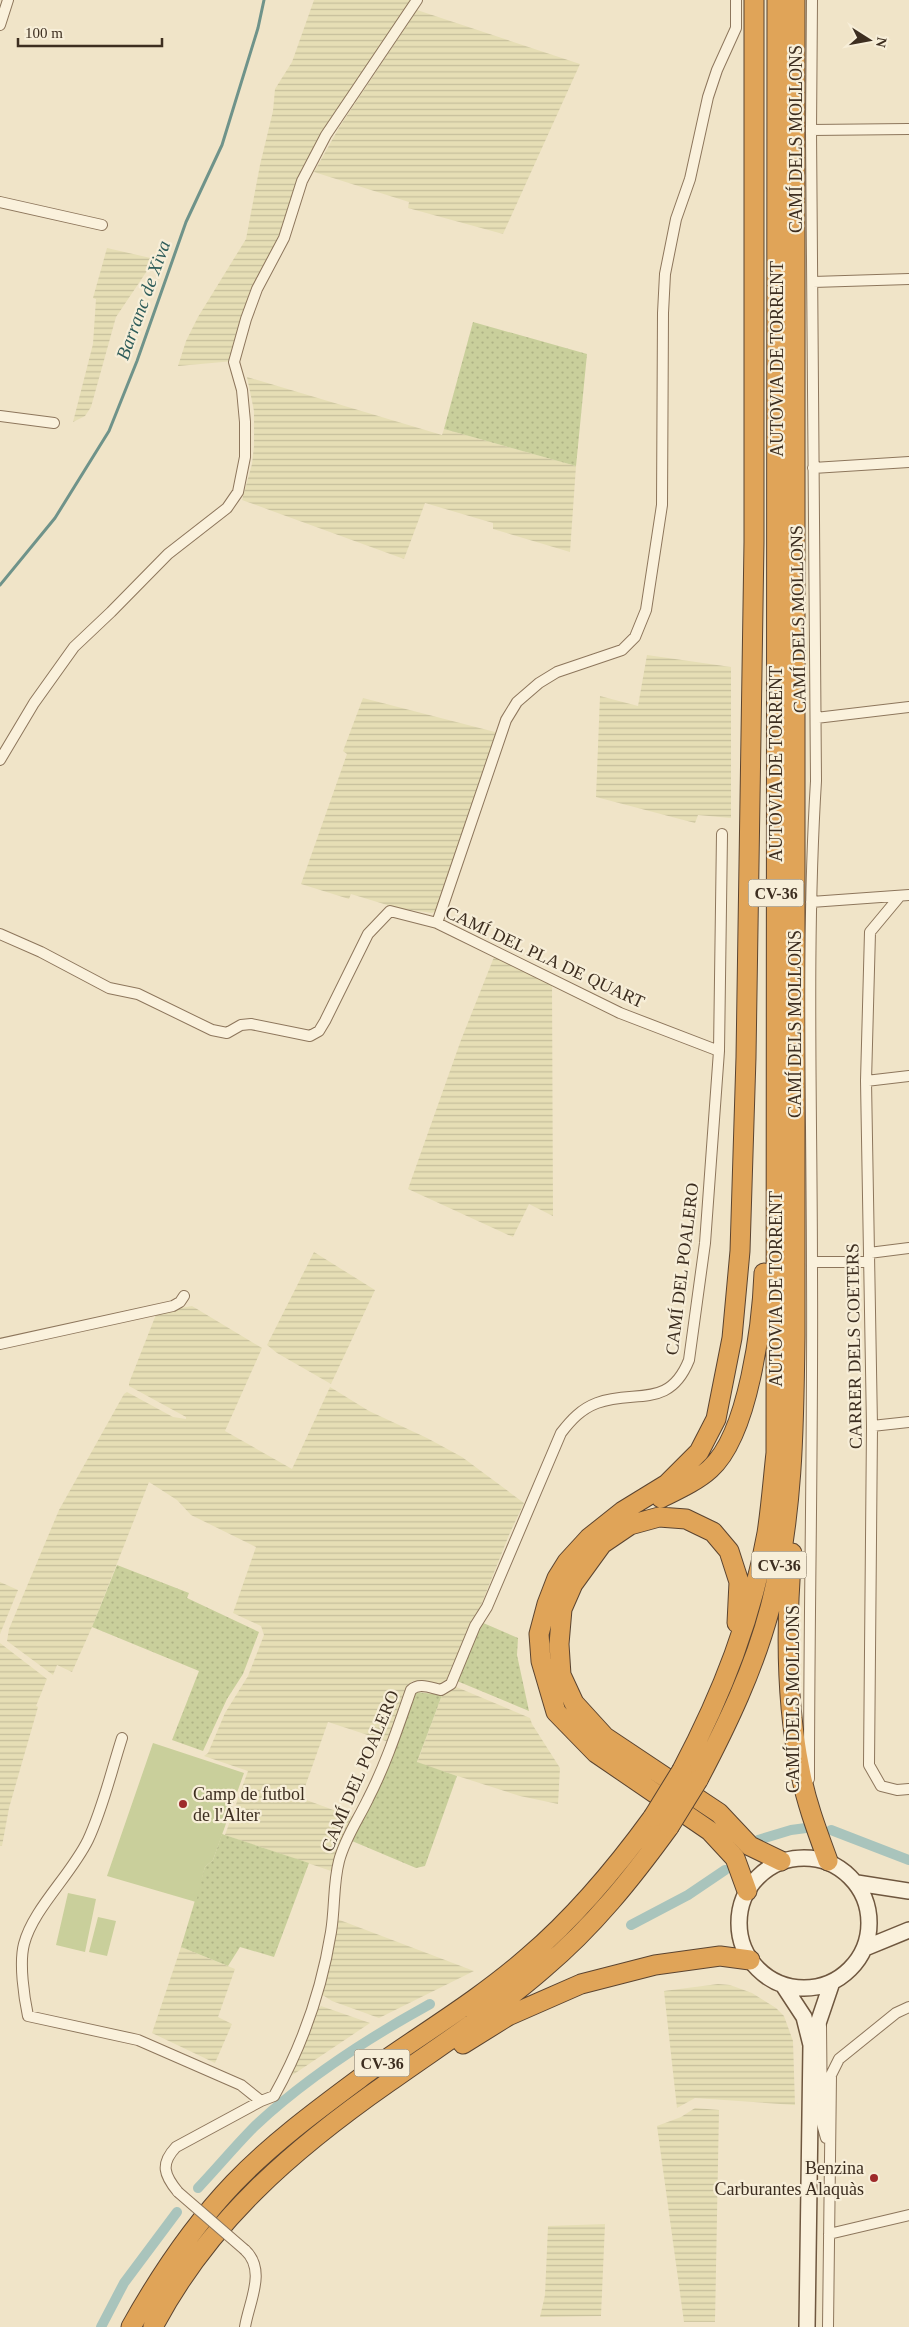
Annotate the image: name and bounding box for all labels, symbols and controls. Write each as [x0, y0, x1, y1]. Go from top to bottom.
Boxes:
scale bar [18, 15, 161, 47]
north arrow [844, 15, 894, 65]
text: 100 m [25, 25, 63, 41]
text: N [873, 36, 890, 49]
street label: CAMÍ DELS MOLLONS [785, 45, 806, 233]
water label: Barranc de Xiva [112, 237, 174, 363]
street label: AUTOVIA DE TORRENT [767, 261, 787, 457]
street label: CAMÍ DELS MOLLONS [785, 525, 810, 713]
street label: AUTOVIA DE TORRENT [766, 666, 786, 862]
road number: CV-36 [748, 880, 804, 906]
street label: CAMÍ DEL PLA DE QUART [442, 901, 648, 1012]
street label: CAMÍ DELS MOLLONS [784, 930, 805, 1118]
street label: CAMÍ DEL POALERO [661, 1182, 702, 1356]
street label: AUTOVIA DE TORRENT [766, 1191, 786, 1387]
street label: CARRER DELS COETERS [842, 1243, 866, 1449]
road number: CV-36 [752, 1552, 806, 1578]
street label: CAMÍ DELS MOLLONS [782, 1605, 803, 1793]
street label: CAMÍ DEL POALERO [316, 1687, 403, 1855]
place label: Camp de futbol de l'Alter [193, 1784, 305, 1825]
marker: Camp de futbol de l'Alter [177, 1798, 189, 1810]
road number: CV-36 [354, 2050, 410, 2076]
place label: Benzina Carburantes Alaquàs [715, 2158, 864, 2199]
marker: Benzina Carburantes Alaquàs [868, 2172, 880, 2184]

